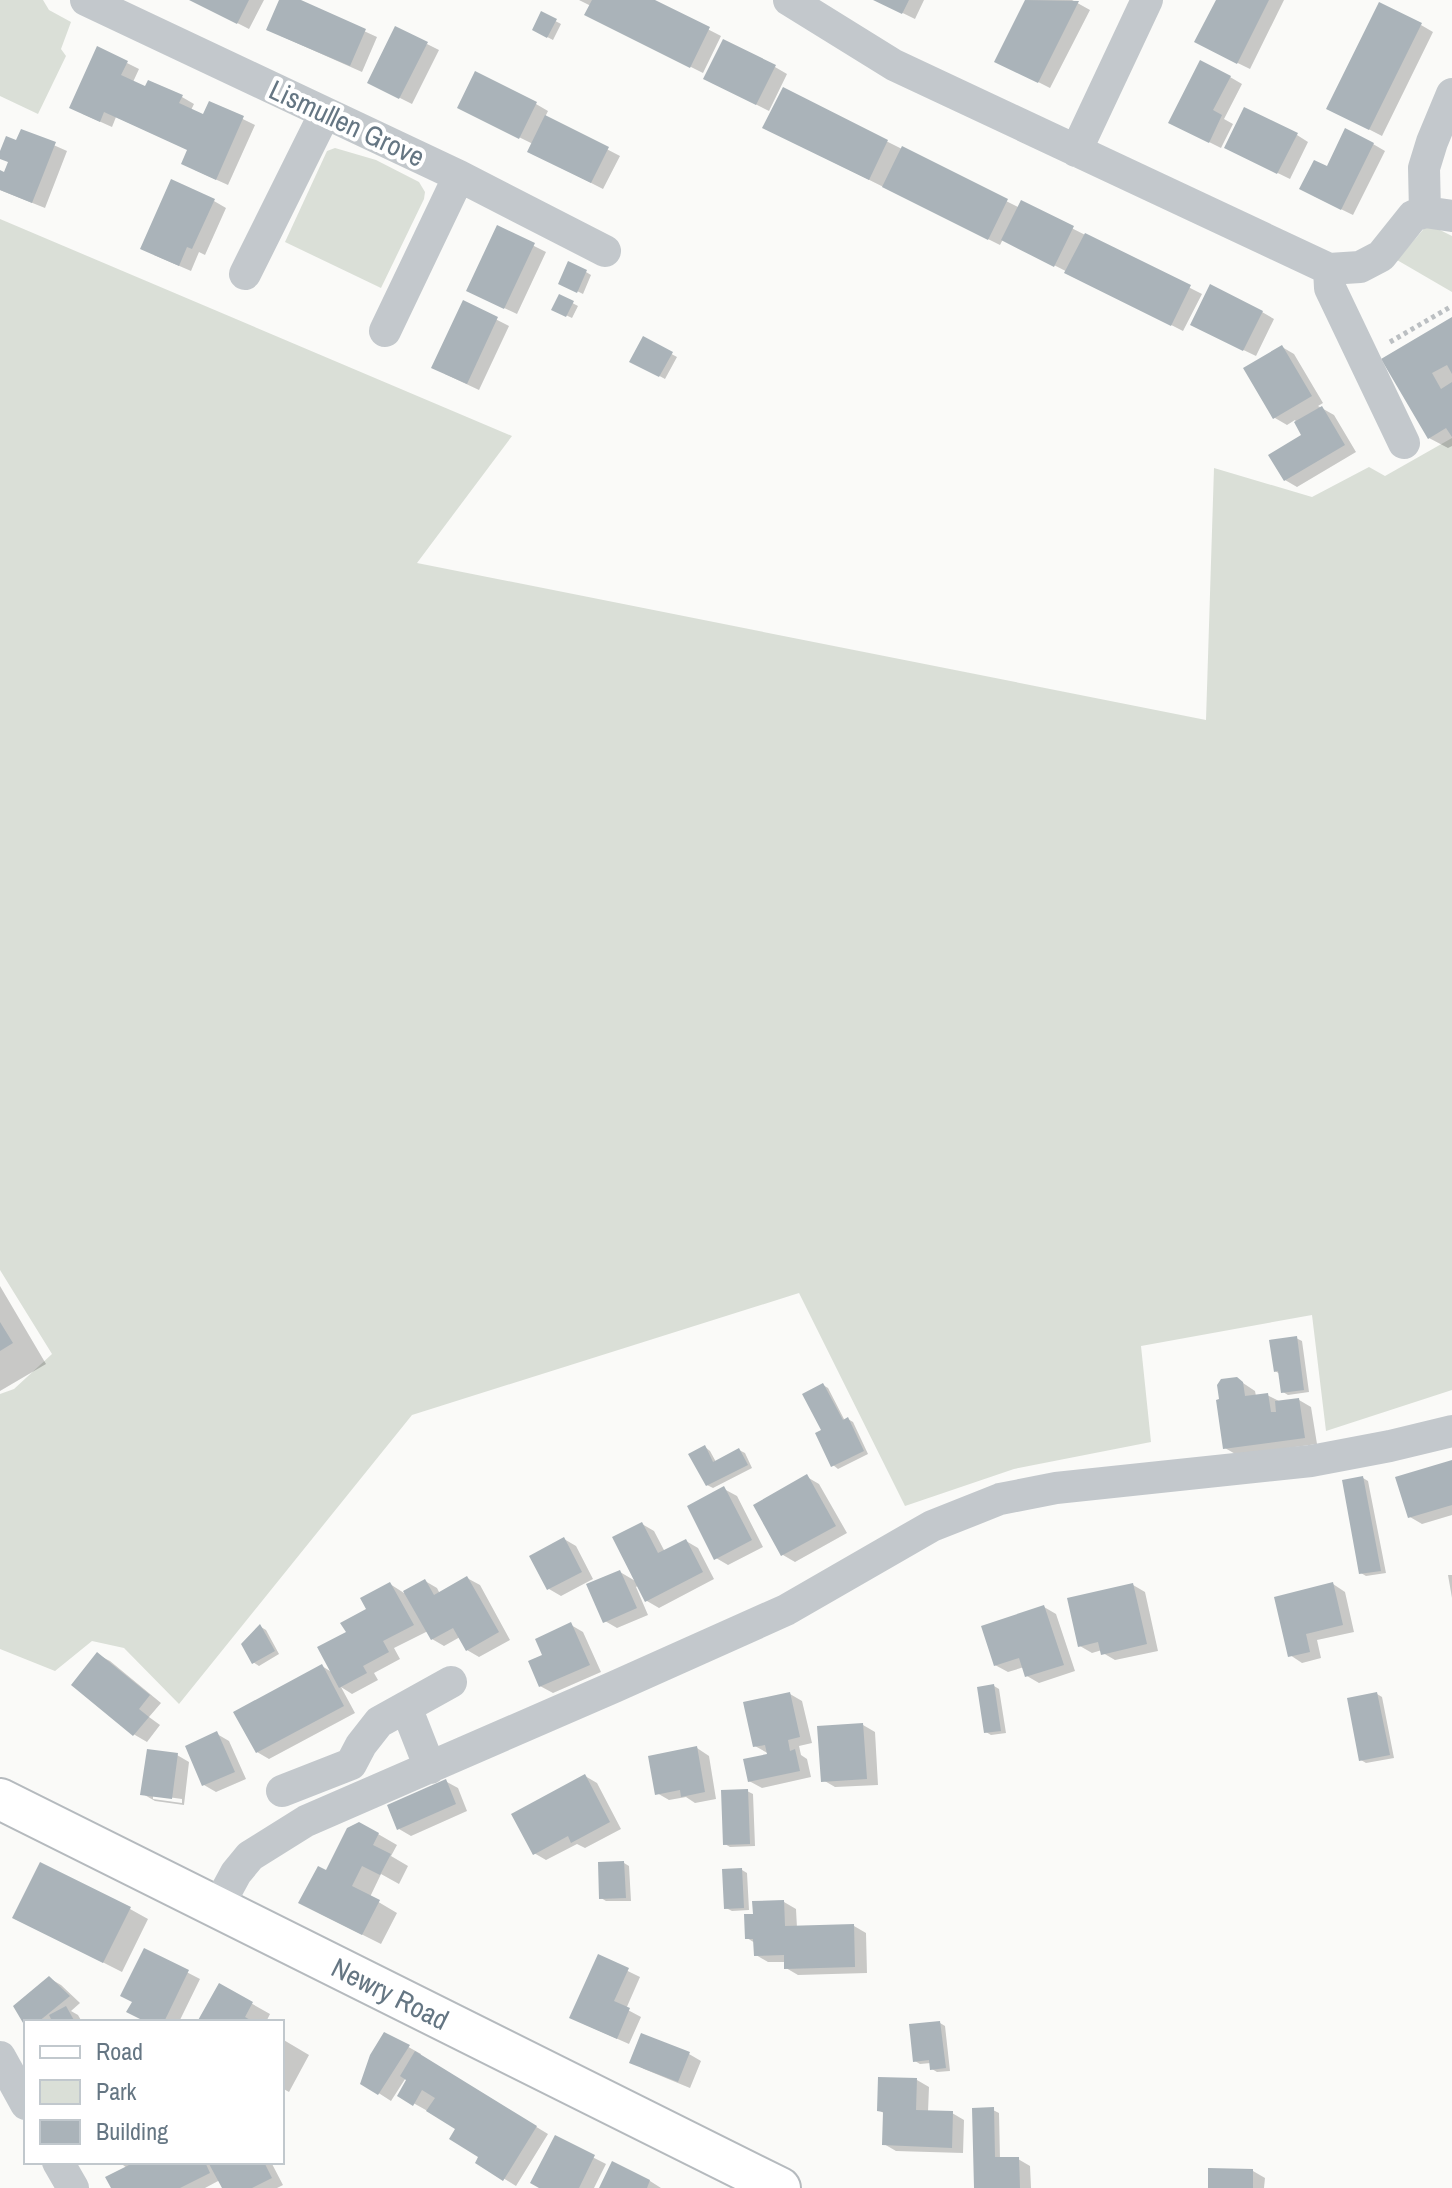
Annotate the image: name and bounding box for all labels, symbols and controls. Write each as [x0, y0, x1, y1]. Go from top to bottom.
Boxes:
street label: Lismullen Grove [263, 70, 431, 176]
street label: Newry Road [325, 1948, 455, 2039]
legend [24, 2020, 284, 2164]
text: Road [96, 2035, 143, 2067]
text: Park [96, 2075, 137, 2107]
text: Building [96, 2115, 168, 2147]

